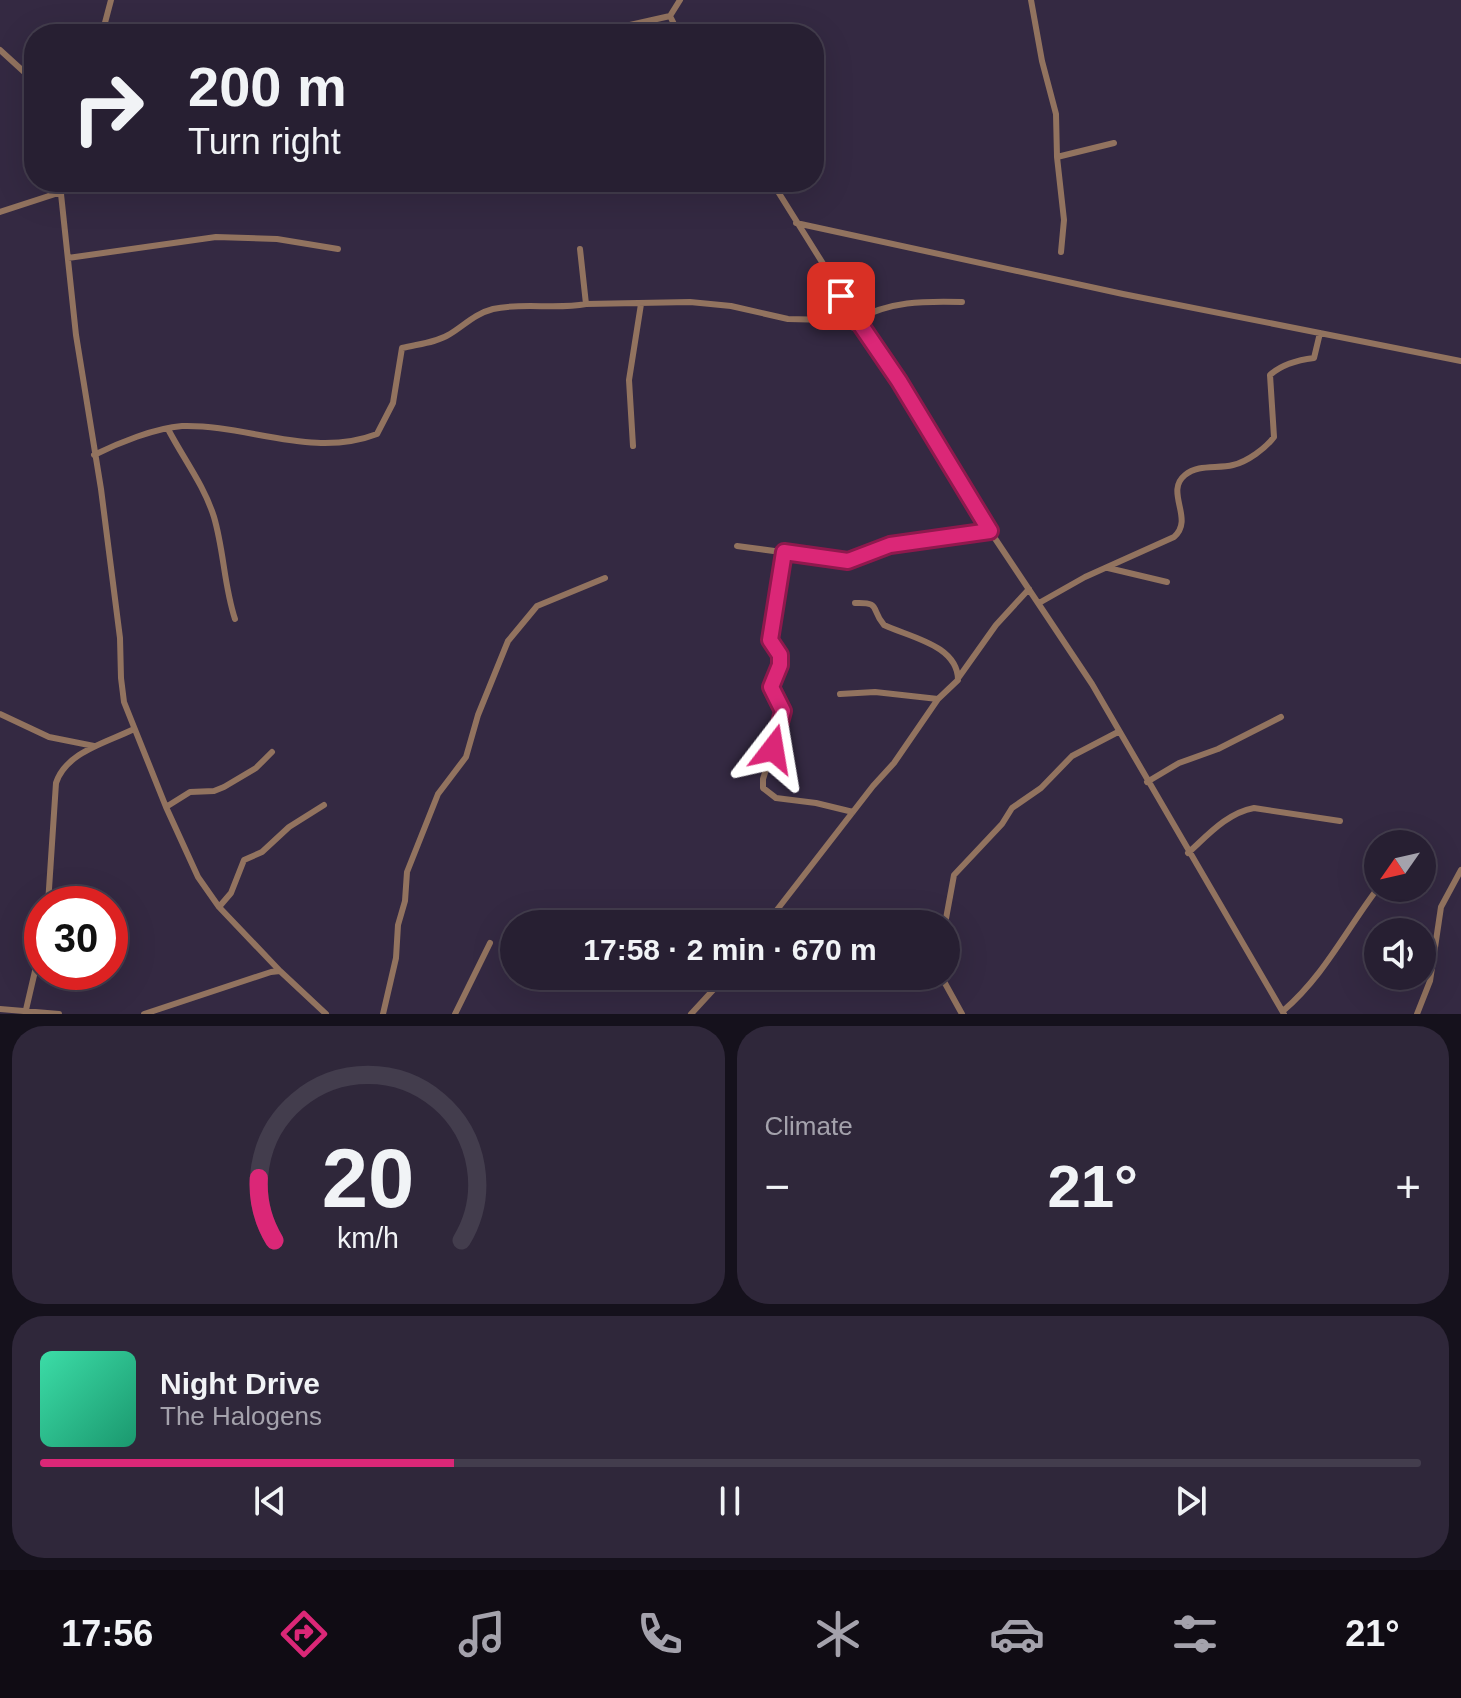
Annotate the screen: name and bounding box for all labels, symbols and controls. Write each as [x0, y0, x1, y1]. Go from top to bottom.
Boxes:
text: 200 m [188, 55, 347, 118]
icon: right [56, 56, 160, 160]
text: Turn right [188, 121, 341, 162]
pin [807, 262, 875, 330]
icon: arrive [819, 274, 863, 318]
position arrow [731, 707, 815, 791]
north arrow [1364, 830, 1436, 902]
map controls [1364, 830, 1436, 990]
speed limit sign: 30 [24, 886, 128, 990]
button: sound [1364, 918, 1436, 990]
text: 17:58 · 2 min · 670 m [583, 933, 877, 966]
text: Climate [765, 1111, 853, 1141]
text: 20 [322, 1132, 415, 1225]
text: 21° [1047, 1153, 1138, 1220]
text: − [765, 1162, 790, 1211]
text: + [1395, 1162, 1421, 1211]
text: km/h [337, 1222, 399, 1254]
text: Night Drive [160, 1367, 320, 1400]
text: The Halogens [160, 1401, 322, 1431]
icon: previous [248, 1479, 292, 1523]
icon: pause [708, 1479, 752, 1523]
icon: next [1169, 1479, 1213, 1523]
icon: directions [276, 1606, 332, 1662]
icon: music [454, 1606, 510, 1662]
icon: phone [632, 1606, 688, 1662]
icon: climate [810, 1606, 866, 1662]
icon: car [989, 1606, 1045, 1662]
icon: filters [1167, 1606, 1223, 1662]
text: 17:56 [61, 1613, 153, 1654]
text: 21° [1345, 1613, 1400, 1654]

